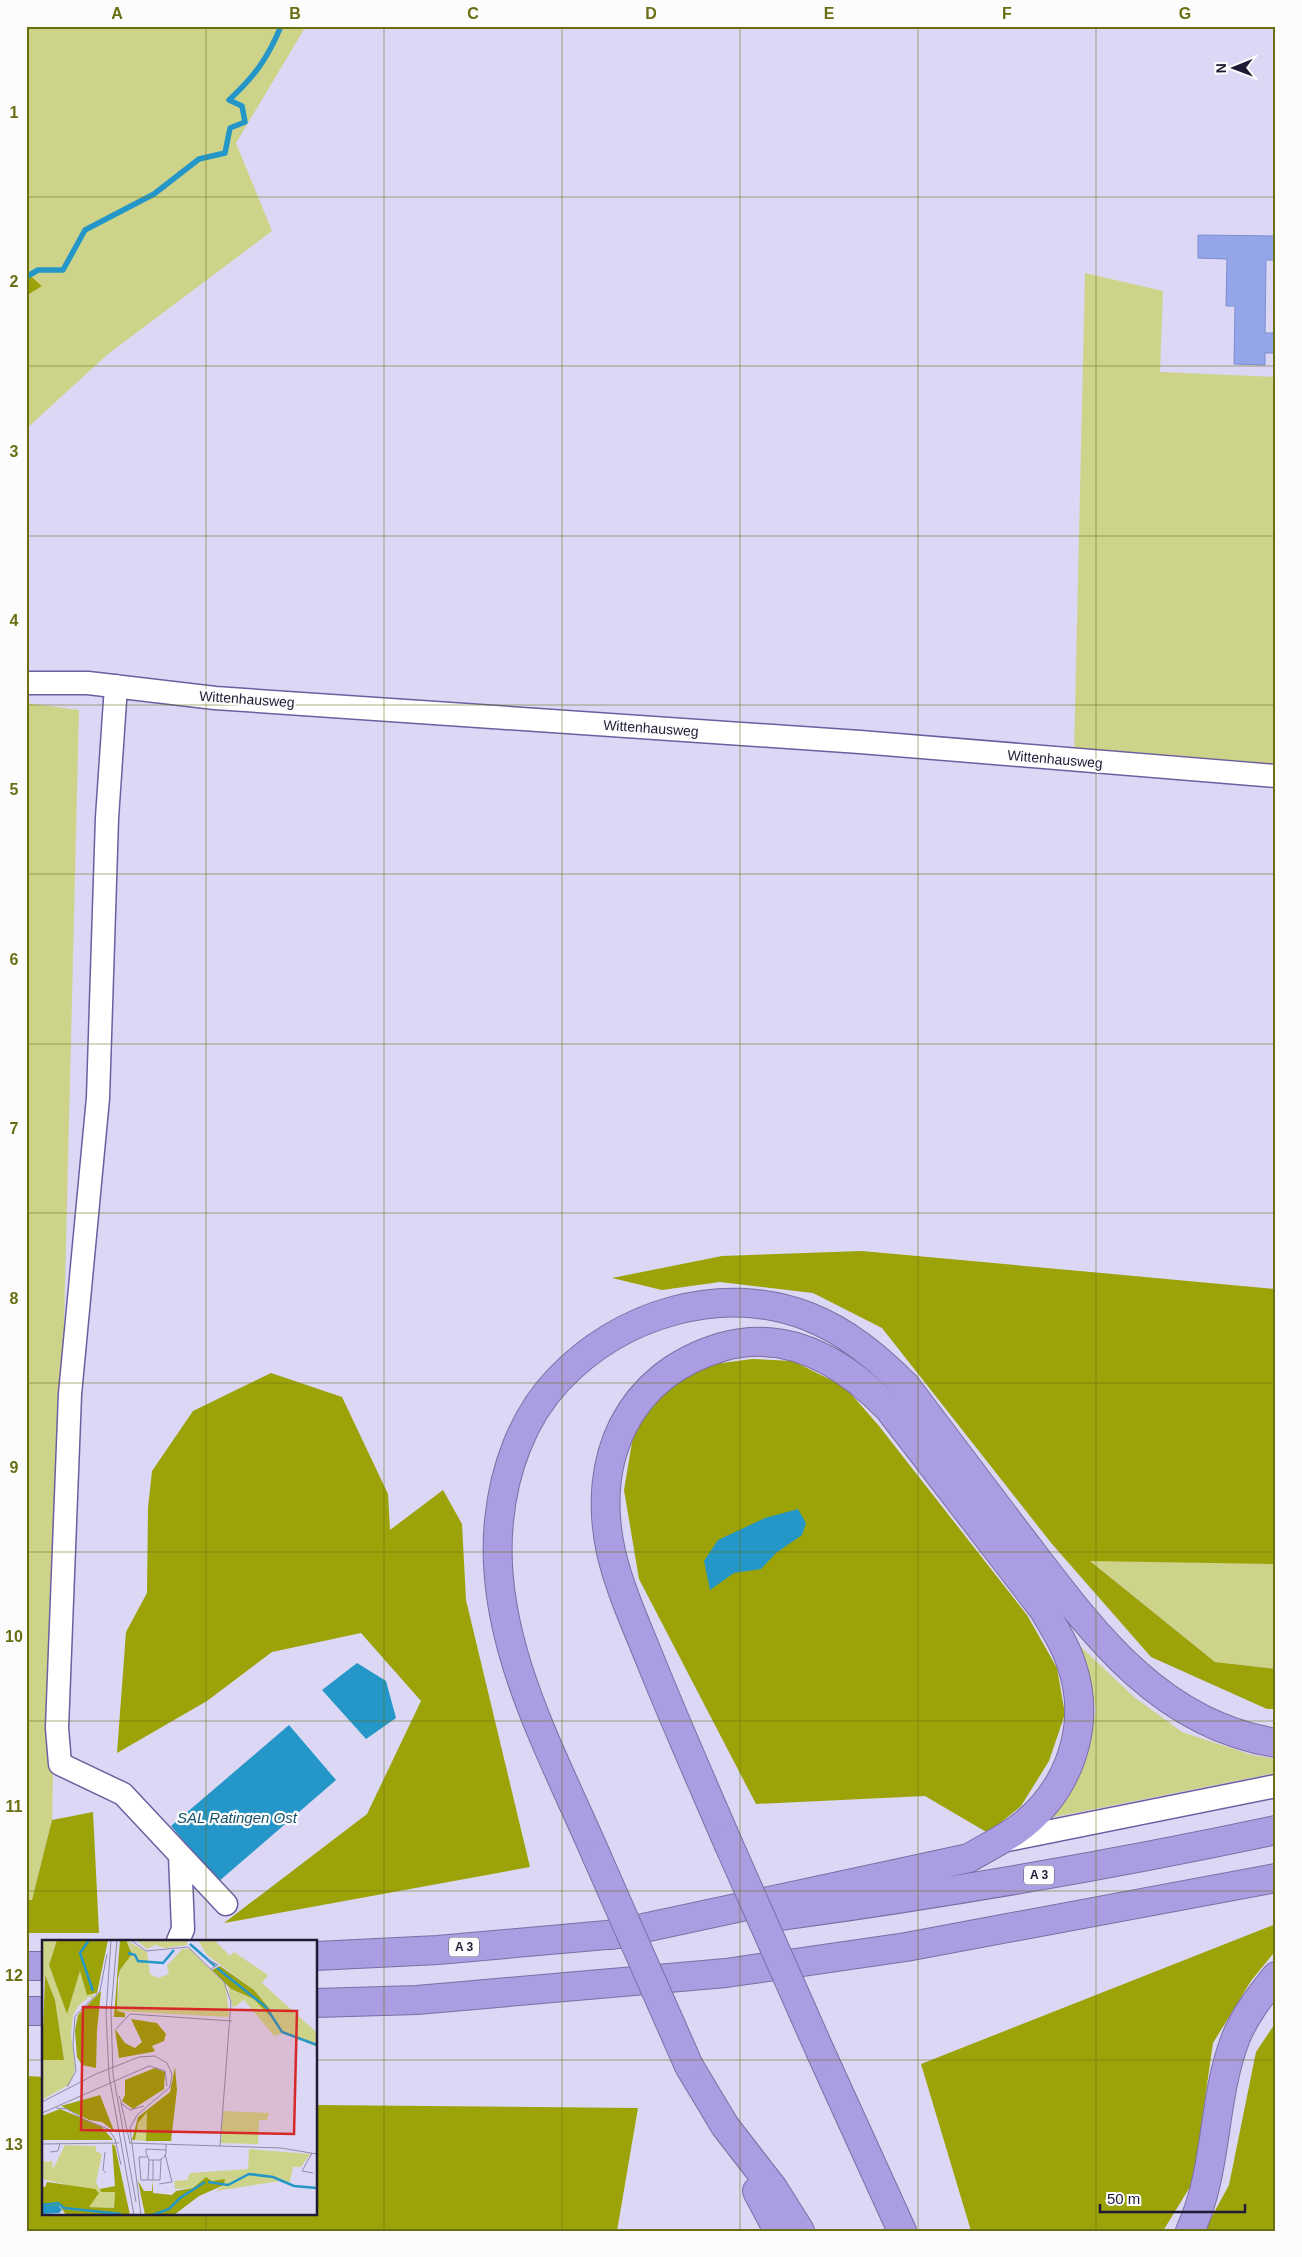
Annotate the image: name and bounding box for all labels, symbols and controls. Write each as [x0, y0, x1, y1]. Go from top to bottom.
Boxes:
text: A [111, 5, 123, 22]
text: B [289, 5, 301, 22]
text: C [467, 5, 479, 22]
text: D [645, 5, 657, 22]
text: E [824, 5, 835, 22]
text: F [1002, 5, 1012, 22]
text: G [1179, 5, 1191, 22]
north arrow [1210, 42, 1260, 92]
text: N [1213, 63, 1229, 73]
text: 1 [10, 104, 19, 121]
text: 2 [10, 273, 19, 290]
text: 3 [10, 443, 19, 460]
text: 4 [10, 612, 19, 629]
street label: Wittenhausweg [199, 688, 295, 710]
street label: Wittenhausweg [603, 717, 699, 739]
street label: Wittenhausweg [1007, 747, 1103, 771]
text: 5 [10, 781, 19, 798]
text: 6 [10, 951, 19, 968]
text: 7 [10, 1120, 19, 1137]
text: 8 [10, 1290, 19, 1307]
text: 9 [10, 1459, 19, 1476]
text: 10 [5, 1628, 23, 1645]
text: 11 [6, 1798, 23, 1815]
water label: SAL Ratingen Ost [177, 1809, 298, 1826]
road number: A 3 [1024, 1866, 1054, 1884]
road number: A 3 [449, 1938, 479, 1956]
inset map [42, 1940, 318, 2214]
text: 12 [5, 1967, 23, 1984]
text: 13 [5, 2136, 23, 2153]
scale bar [1100, 2182, 1244, 2214]
text: 50 m [1107, 2190, 1140, 2207]

